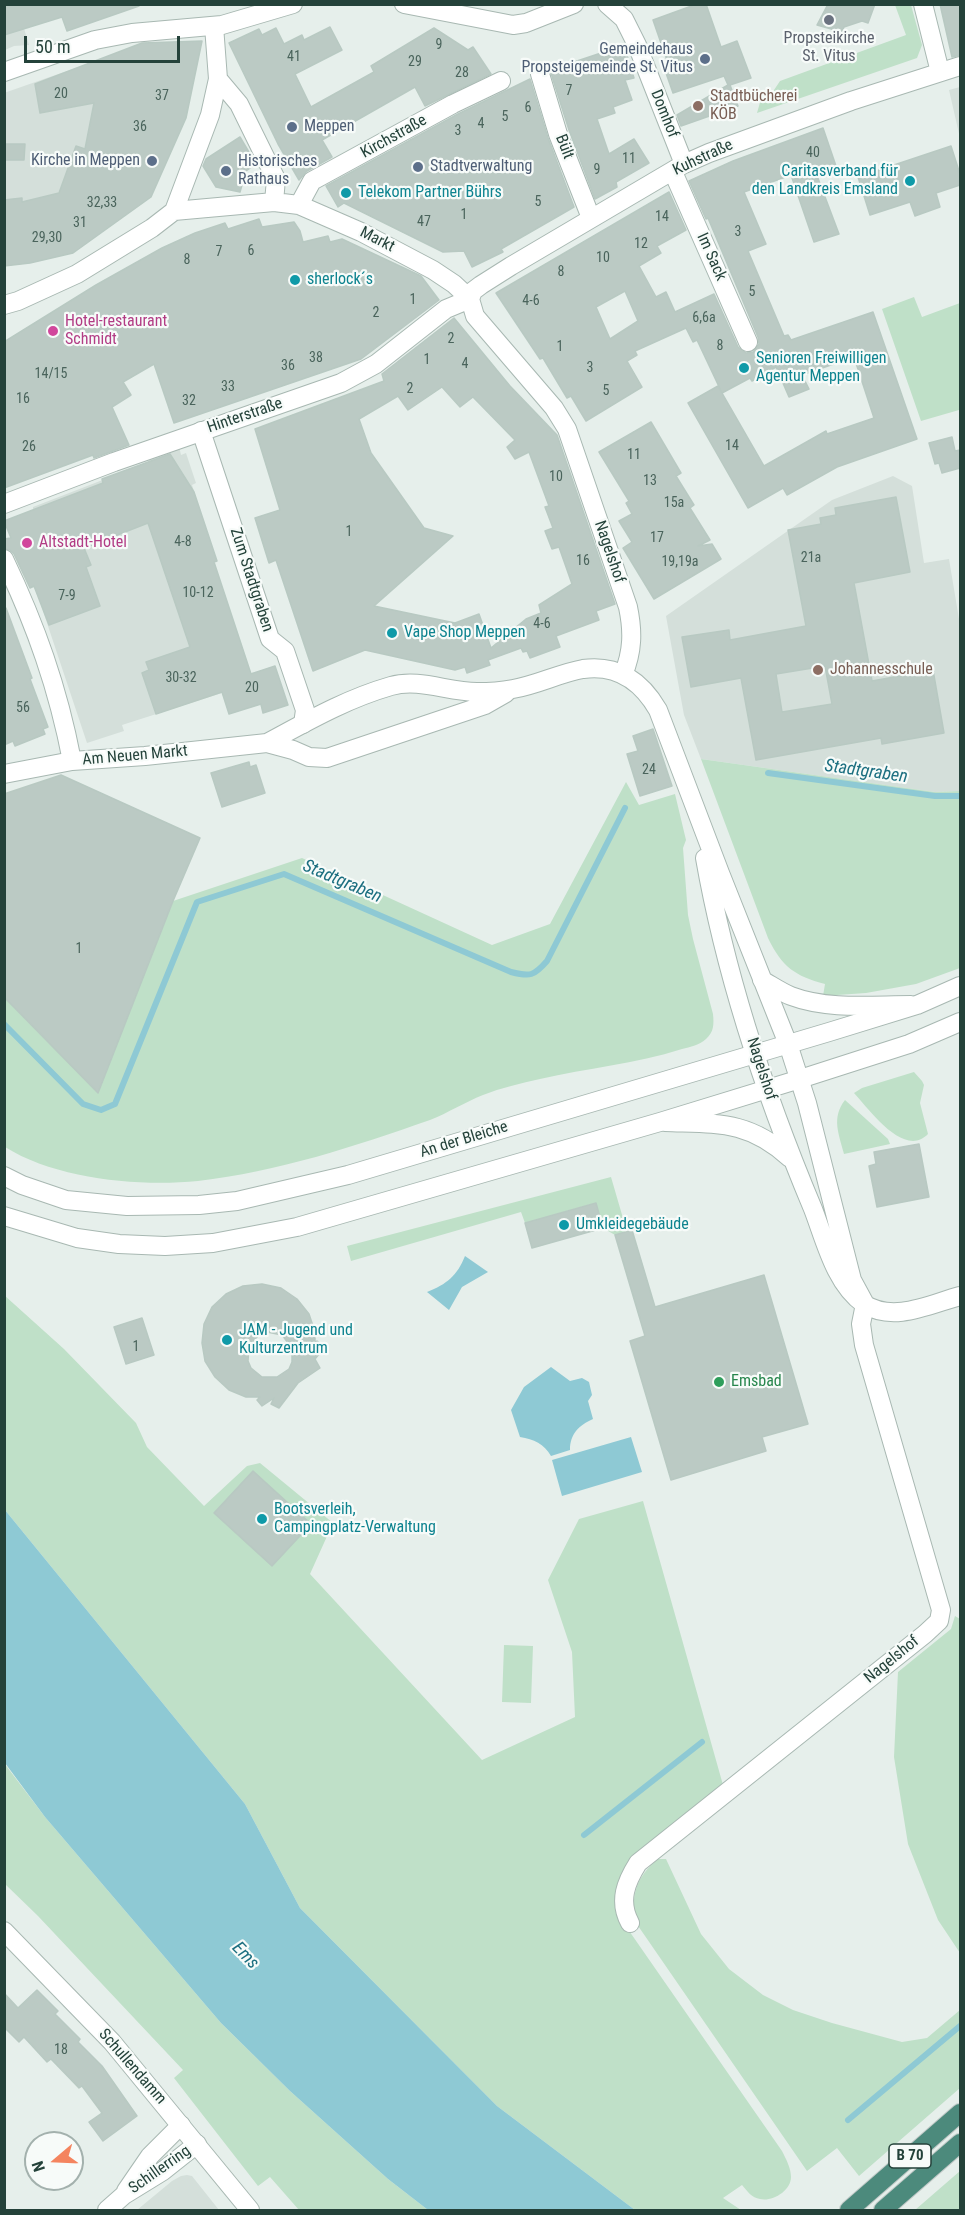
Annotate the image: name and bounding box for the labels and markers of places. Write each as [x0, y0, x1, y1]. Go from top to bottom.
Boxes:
marker: Propsteikirche St. Vitus [822, 13, 836, 27]
place label: Propsteikirche St. Vitus [784, 29, 874, 67]
place label: Gemeindehaus Propsteigemeinde St. Vitus [521, 40, 693, 78]
marker: Gemeindehaus Propsteigemeinde St. Vitus [698, 52, 712, 66]
place label: Stadtbücherei KÖB [710, 87, 798, 125]
marker: Stadtbücherei KÖB [691, 99, 705, 113]
place label: Meppen [304, 117, 355, 137]
marker: Meppen [285, 120, 299, 134]
place label: Kirche in Meppen [31, 151, 140, 171]
place label: Historisches Rathaus [238, 152, 317, 190]
marker: Kirche in Meppen [145, 154, 159, 168]
place label: Stadtverwaltung [430, 157, 532, 177]
marker: Stadtverwaltung [411, 160, 425, 174]
place label: Caritasverband für den Landkreis Emsland [752, 162, 898, 200]
marker: Historisches Rathaus [219, 164, 233, 178]
marker: Caritasverband für den Landkreis Emsland [903, 174, 917, 188]
place label: Telekom Partner Bührs [358, 183, 502, 203]
marker: Telekom Partner Bührs [339, 186, 353, 200]
place label: sherlock´s [307, 270, 373, 290]
marker: sherlock´s [288, 273, 302, 287]
place label: Hotel-restaurant Schmidt [65, 312, 167, 350]
marker: Hotel-restaurant Schmidt [46, 324, 60, 338]
place label: Senioren Freiwilligen Agentur Meppen [756, 349, 887, 387]
marker: Senioren Freiwilligen Agentur Meppen [737, 361, 751, 375]
place label: Altstadt-Hotel [39, 533, 127, 553]
marker: Altstadt-Hotel [20, 536, 34, 550]
place label: Vape Shop Meppen [404, 623, 526, 643]
marker: Vape Shop Meppen [385, 626, 399, 640]
place label: Johannesschule [830, 660, 933, 680]
marker: Johannesschule [811, 663, 825, 677]
place label: Umkleidegebäude [576, 1215, 689, 1235]
marker: Umkleidegebäude [557, 1218, 571, 1232]
place label: JAM - Jugend und Kulturzentrum [239, 1321, 353, 1359]
marker: JAM - Jugend und Kulturzentrum [220, 1333, 234, 1347]
place label: Emsbad [731, 1372, 782, 1392]
marker: Emsbad [712, 1375, 726, 1389]
place label: Bootsverleih, Campingplatz-Verwaltung [274, 1500, 436, 1538]
marker: Bootsverleih, Campingplatz-Verwaltung [255, 1512, 269, 1526]

